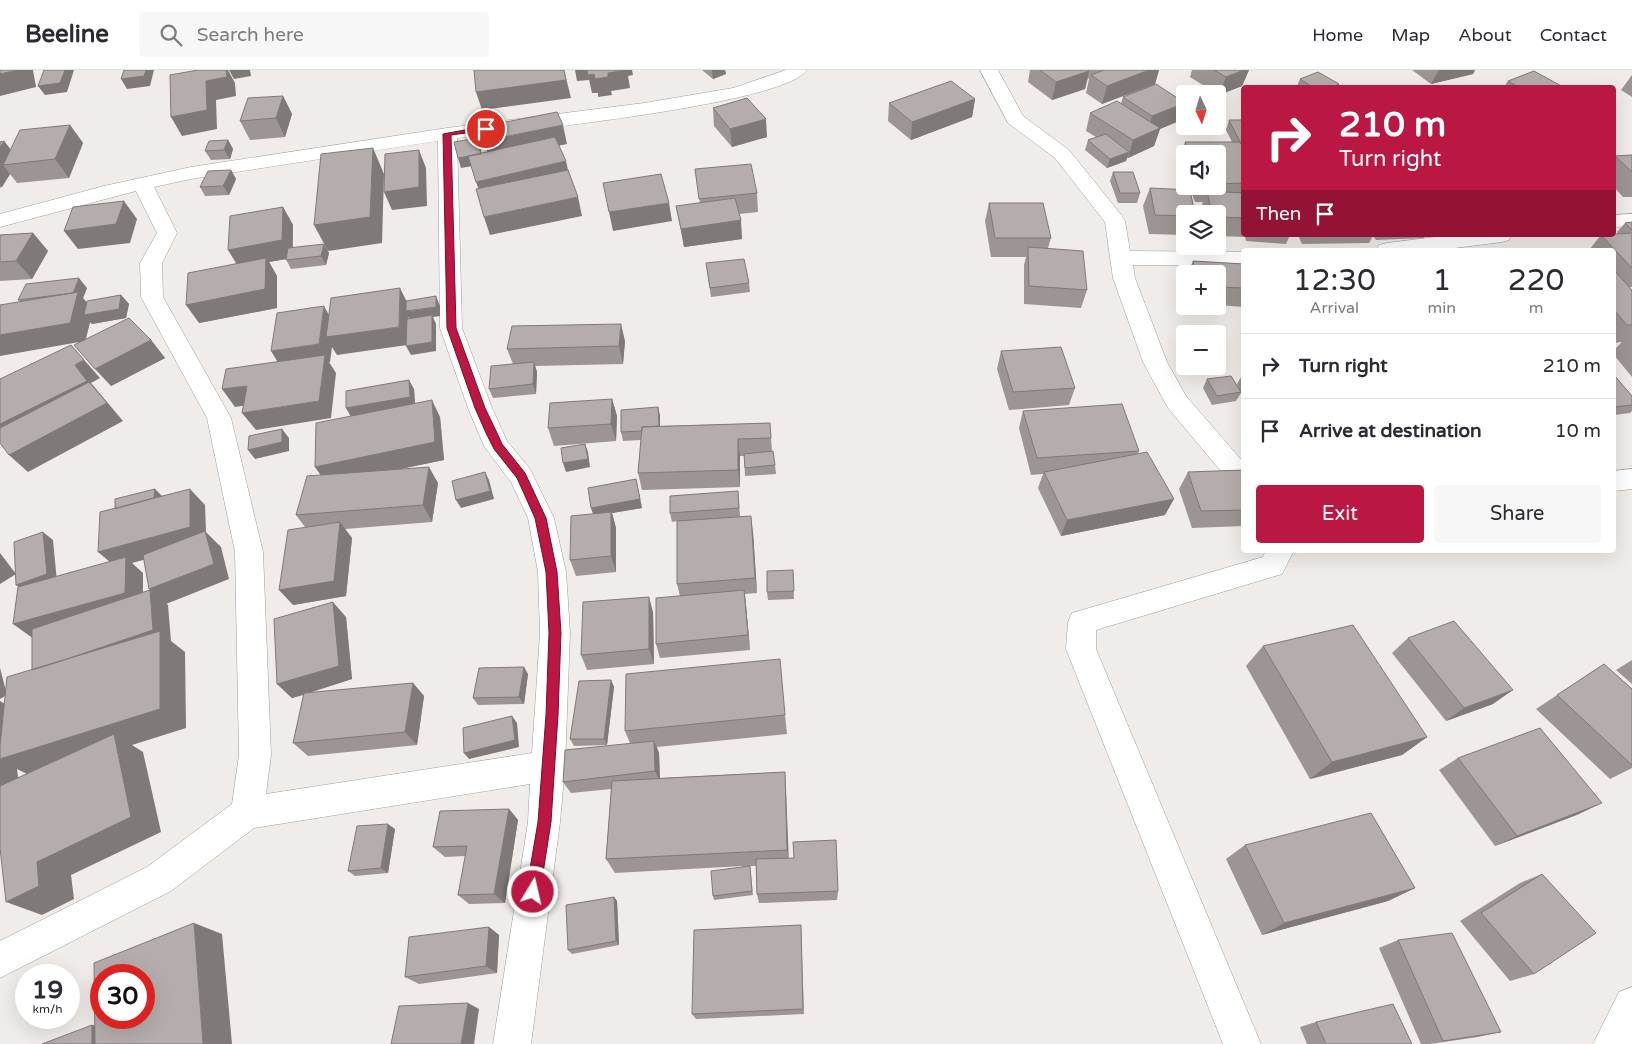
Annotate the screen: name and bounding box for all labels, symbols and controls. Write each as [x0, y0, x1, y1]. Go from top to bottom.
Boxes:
search box [139, 12, 489, 57]
text: Beeline [25, 20, 109, 49]
icon: search [157, 21, 185, 49]
text: Search here [197, 24, 304, 46]
text: Home [1312, 24, 1363, 46]
text: Map [1391, 24, 1430, 46]
text: About [1458, 24, 1512, 46]
text: Contact [1540, 24, 1607, 46]
north arrow [1176, 85, 1226, 135]
map controls [1176, 85, 1226, 375]
text: 210 m [1339, 104, 1446, 146]
icon: right [1256, 105, 1321, 170]
pin [465, 108, 507, 150]
icon: arrive [472, 115, 500, 143]
button: sound [1176, 145, 1226, 195]
text: Turn right [1339, 146, 1441, 172]
icon: arrive [1311, 200, 1339, 228]
text: Then [1256, 203, 1301, 225]
button: layers [1176, 205, 1226, 255]
text: 12:30 [1293, 262, 1376, 299]
text: 1 [1432, 262, 1451, 299]
text: 220 [1508, 262, 1564, 299]
button: + [1176, 265, 1226, 315]
text: Arrival [1310, 298, 1359, 318]
text: min [1428, 298, 1456, 318]
text: m [1529, 298, 1543, 318]
button: − [1176, 325, 1226, 375]
icon: right [1256, 352, 1284, 380]
text: Turn right [1299, 355, 1387, 377]
text: 210 m [1543, 355, 1601, 377]
icon: arrive [1256, 417, 1284, 445]
text: Arrive at destination [1299, 420, 1482, 442]
text: 10 m [1555, 420, 1601, 442]
button: Exit [1256, 485, 1424, 543]
button: Share [1434, 485, 1601, 543]
position arrow [506, 865, 558, 917]
speed limit sign: 30 [90, 964, 155, 1029]
text: 19 [32, 975, 63, 1005]
text: km/h [32, 1002, 63, 1016]

